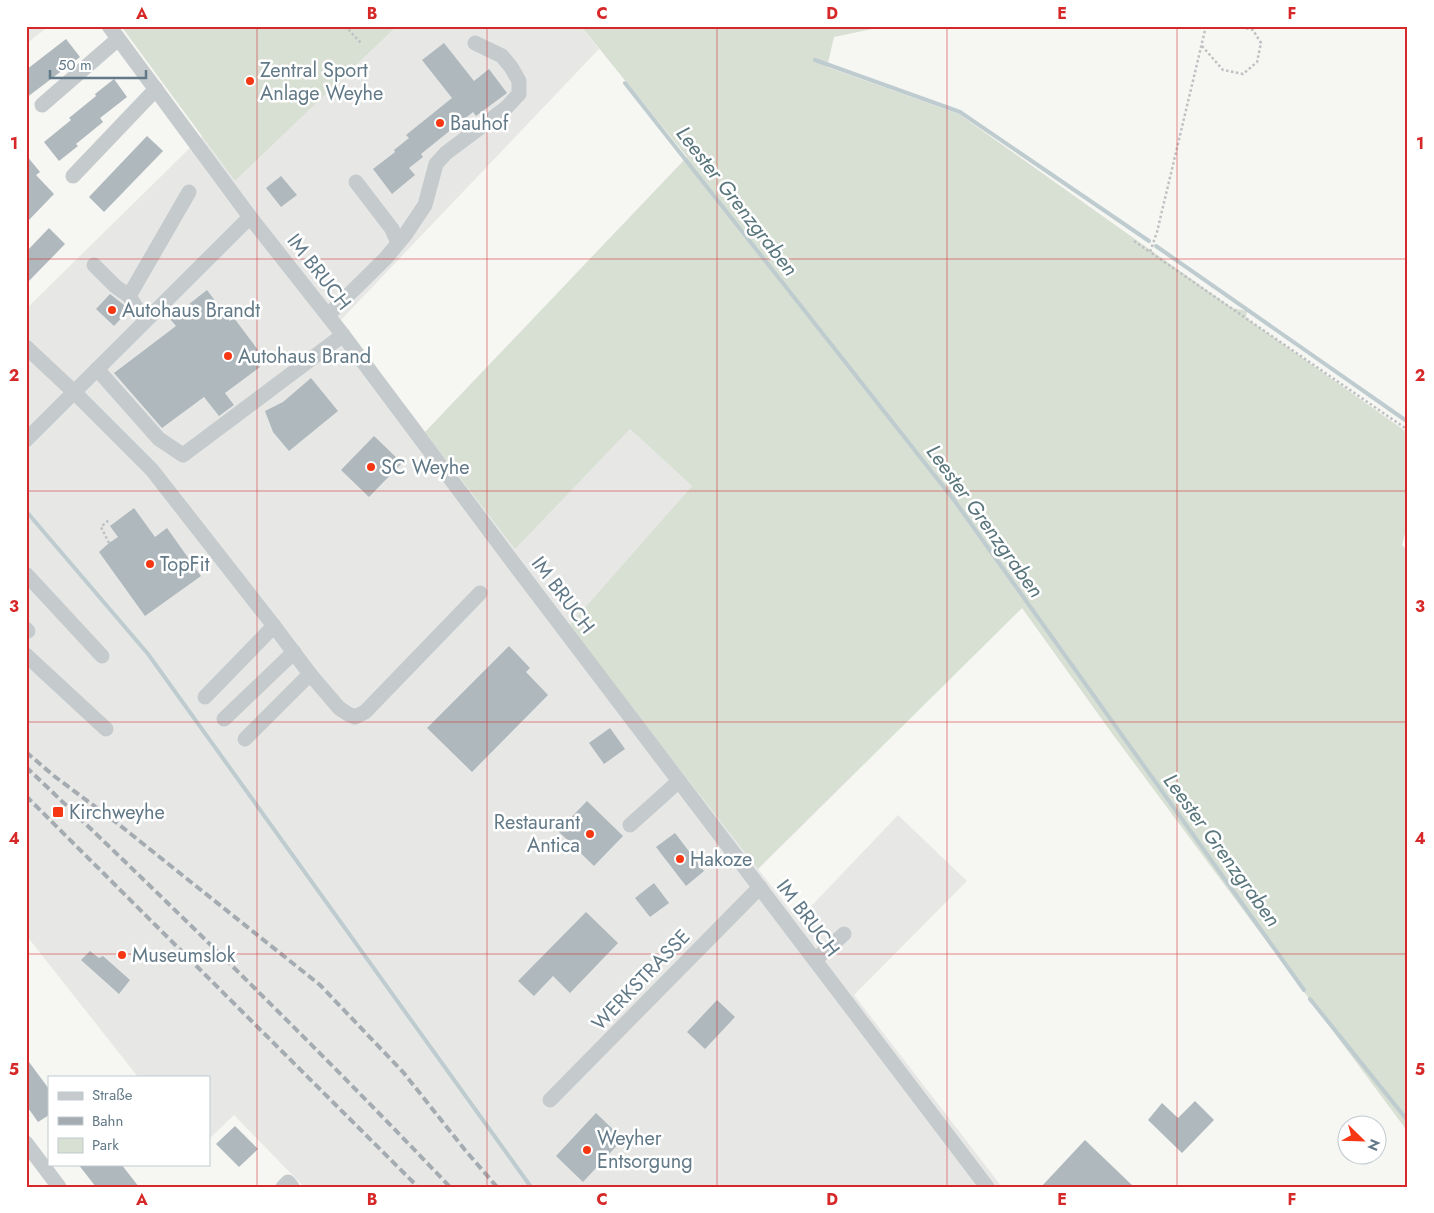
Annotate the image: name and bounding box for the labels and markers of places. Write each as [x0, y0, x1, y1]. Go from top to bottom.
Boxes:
place label: Zentral Sport Anlage Weyhe [260, 56, 383, 108]
marker: Zentral Sport Anlage Weyhe [244, 75, 256, 87]
place label: Bauhof [450, 109, 510, 138]
marker: Bauhof [434, 117, 446, 129]
place label: Autohaus Brandt [122, 296, 260, 325]
marker: Autohaus Brandt [106, 304, 118, 316]
place label: Autohaus Brand [238, 342, 371, 371]
marker: Autohaus Brand [222, 350, 234, 362]
place label: SC Weyhe [381, 453, 469, 482]
marker: SC Weyhe [365, 461, 377, 473]
place label: TopFit [160, 550, 210, 579]
marker: TopFit [144, 558, 156, 570]
place label: Kirchweyhe [69, 798, 165, 827]
marker: Kirchweyhe [51, 805, 65, 819]
place label: Restaurant Antica [494, 808, 580, 860]
marker: Restaurant Antica [584, 828, 596, 840]
place label: Hakoze [690, 845, 752, 874]
marker: Hakoze [674, 853, 686, 865]
place label: Museumslok [132, 941, 236, 970]
marker: Museumslok [116, 949, 128, 961]
place label: Weyher Entsorgung [597, 1124, 693, 1176]
marker: Weyher Entsorgung [581, 1144, 593, 1156]

